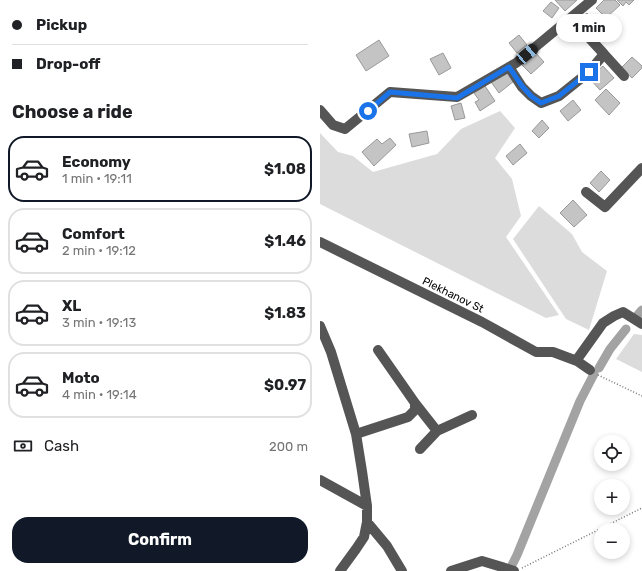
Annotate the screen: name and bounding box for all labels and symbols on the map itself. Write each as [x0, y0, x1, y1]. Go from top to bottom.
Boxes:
callout: 1 min [556, 14, 622, 42]
car [514, 42, 540, 66]
route end [580, 63, 598, 81]
route start [359, 102, 377, 120]
street label: Plekhanov St [420, 275, 486, 316]

